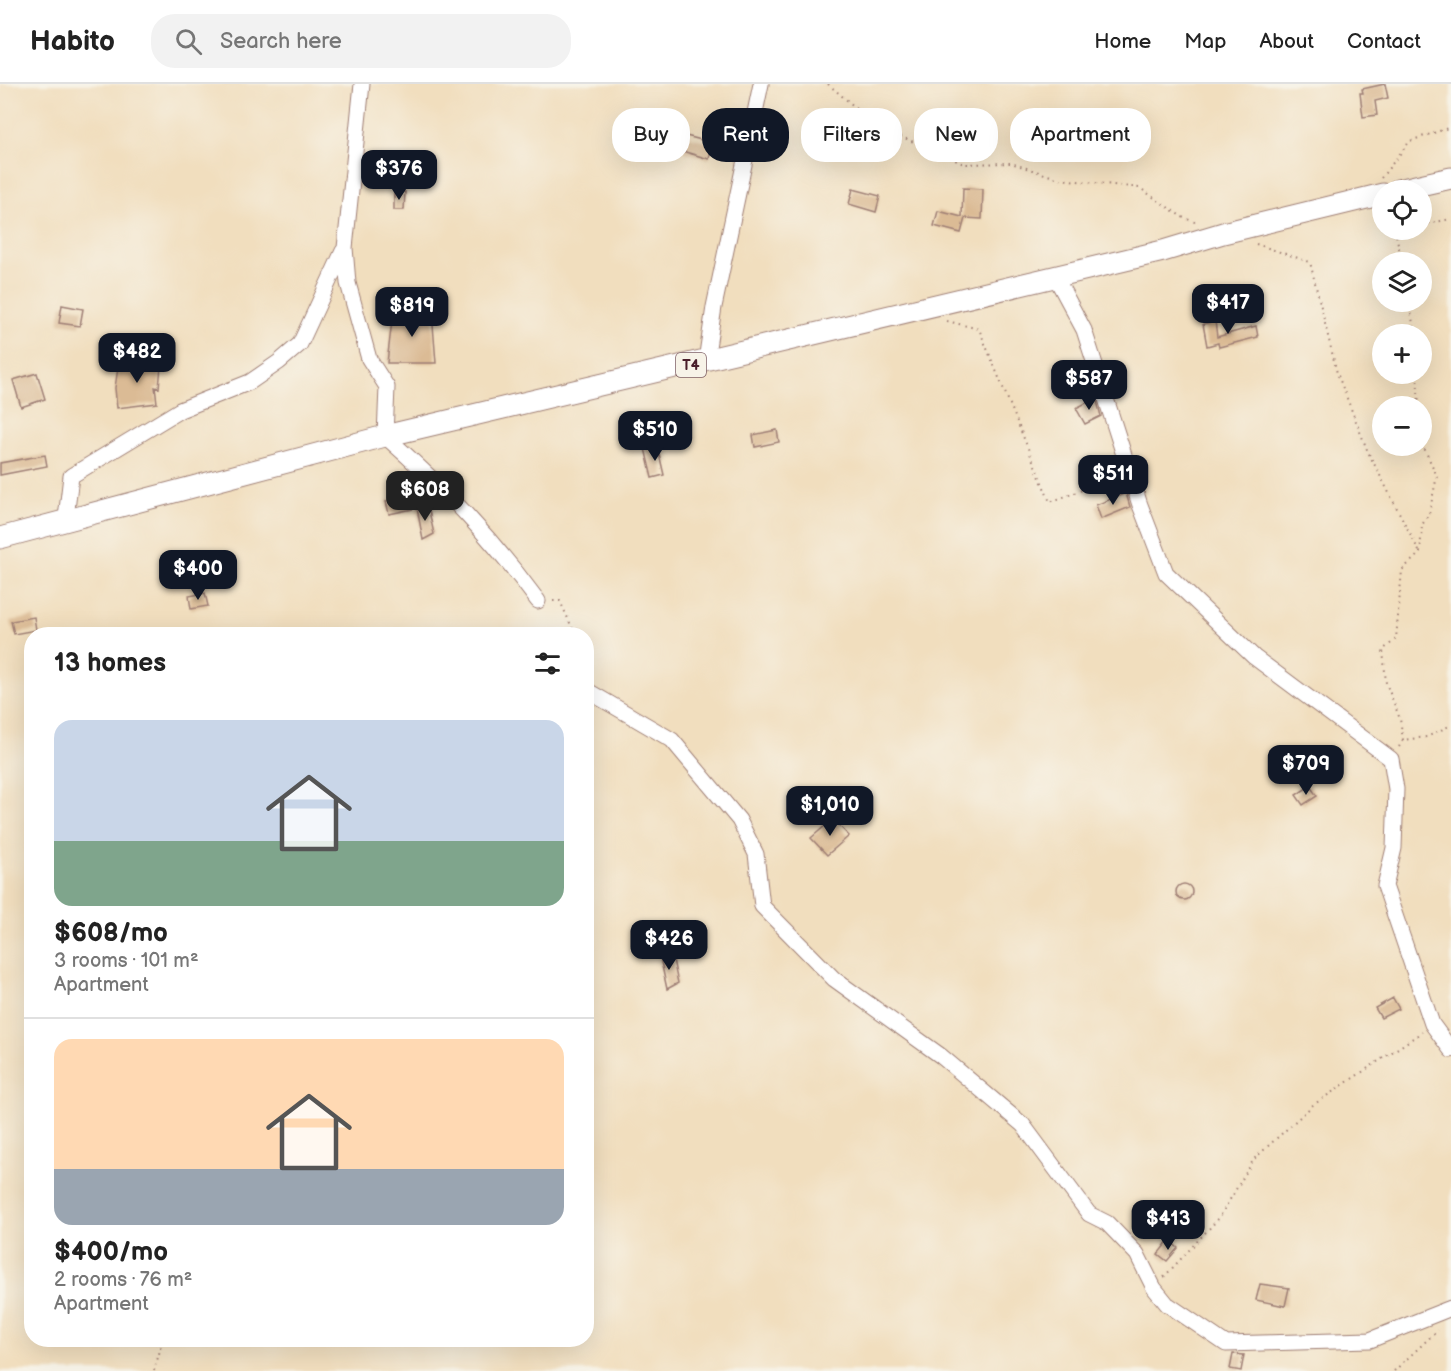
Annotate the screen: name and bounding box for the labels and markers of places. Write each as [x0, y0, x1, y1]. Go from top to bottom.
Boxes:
pin: $376 [363, 150, 435, 201]
pin: $417 [1192, 284, 1264, 335]
pin: $819 [376, 287, 448, 338]
pin: $482 [101, 333, 173, 384]
pin: $587 [1053, 360, 1125, 411]
pin: $510 [619, 411, 691, 462]
pin: $511 [1077, 455, 1149, 506]
pin: $608 [389, 471, 461, 522]
pin: $400 [162, 550, 234, 601]
pin: $709 [1270, 745, 1342, 796]
pin: $1,010 [781, 786, 879, 837]
pin: $426 [633, 920, 705, 971]
pin: $413 [1132, 1200, 1204, 1251]

